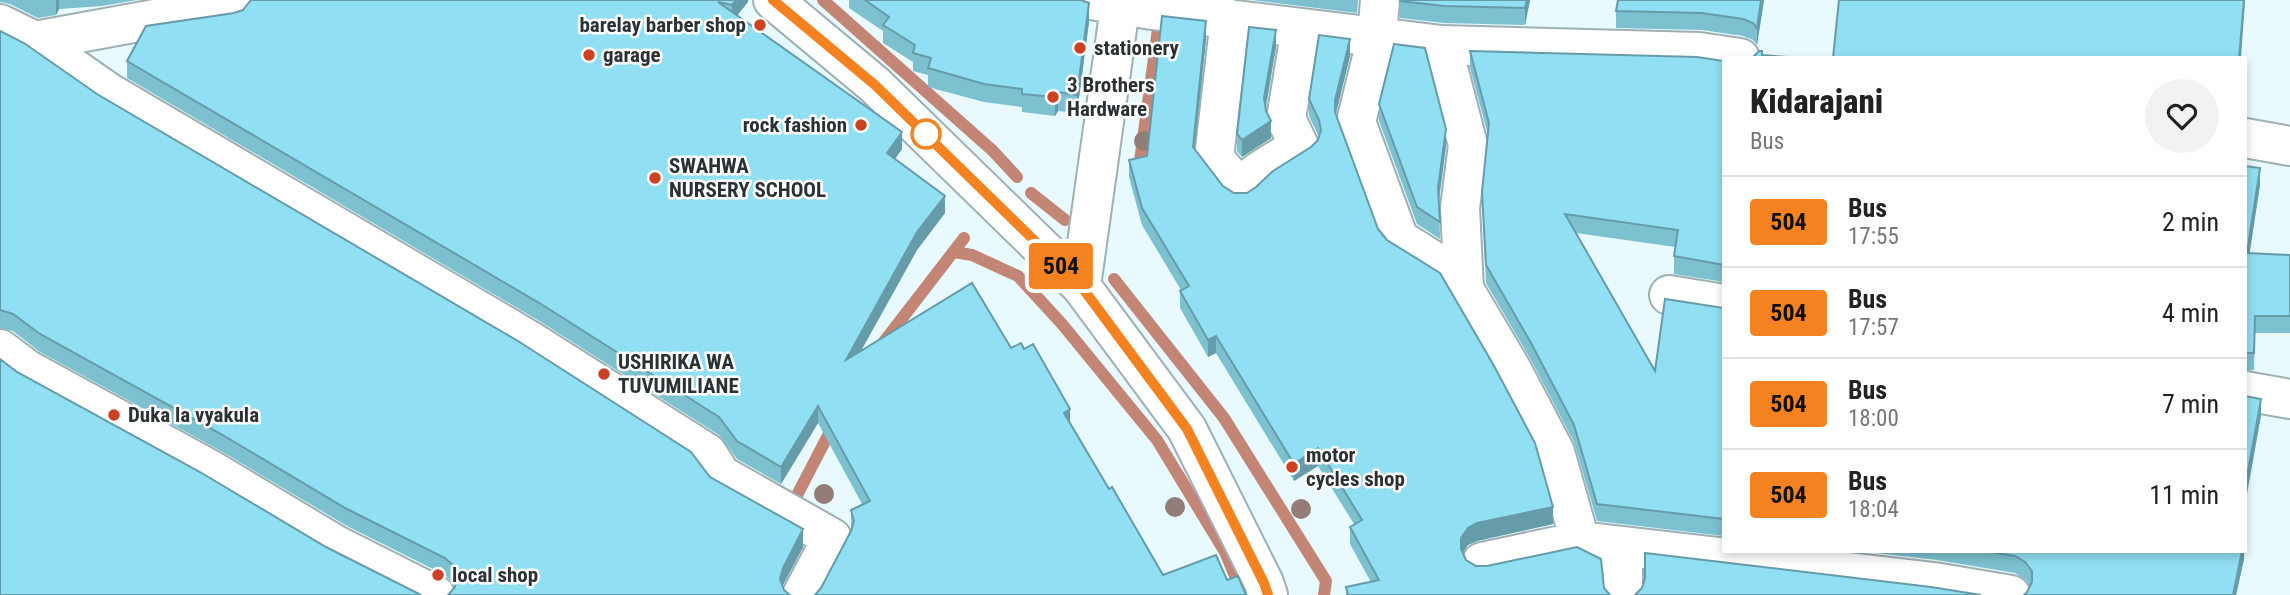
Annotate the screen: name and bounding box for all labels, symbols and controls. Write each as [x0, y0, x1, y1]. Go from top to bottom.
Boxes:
place label: barelay barber shop [579, 13, 746, 37]
marker: barelay barber shop [752, 17, 768, 33]
place label: stationery [1094, 36, 1180, 60]
marker: stationery [1072, 40, 1088, 56]
place label: garage [603, 43, 661, 67]
marker: garage [581, 47, 597, 63]
place label: 3 Brothers Hardware [1067, 73, 1155, 121]
button: heart [2145, 79, 2219, 153]
text: Kidarajani [1750, 82, 1883, 121]
marker: 3 Brothers Hardware [1045, 89, 1061, 105]
place label: rock fashion [743, 113, 847, 137]
marker: rock fashion [853, 117, 869, 133]
unlabelled marker [911, 119, 941, 149]
text: Bus [1750, 128, 1784, 155]
place label: SWAHWA NURSERY SCHOOL [669, 154, 826, 202]
marker: SWAHWA NURSERY SCHOOL [647, 170, 663, 186]
text: Bus [1848, 193, 1887, 223]
text: 2 min [2162, 207, 2219, 237]
text: 504 [1770, 208, 1807, 236]
text: 17:55 [1848, 223, 1899, 250]
line badge: 504 [1021, 243, 1101, 289]
text: 504 [1043, 252, 1079, 280]
text: Bus [1848, 284, 1887, 314]
text: 4 min [2162, 298, 2219, 328]
text: 504 [1770, 299, 1807, 327]
text: 17:57 [1848, 314, 1899, 341]
place label: USHIRIKA WA TUVUMILIANE [618, 350, 739, 398]
marker: USHIRIKA WA TUVUMILIANE [596, 366, 612, 382]
text: Bus [1848, 375, 1887, 405]
text: 7 min [2162, 389, 2219, 419]
text: 504 [1770, 390, 1807, 418]
place label: Duka la vyakula [128, 403, 259, 427]
text: 18:00 [1848, 405, 1899, 432]
marker: Duka la vyakula [106, 407, 122, 423]
place label: motor cycles shop [1306, 443, 1405, 491]
marker: motor cycles shop [1284, 459, 1300, 475]
text: Bus [1848, 466, 1887, 496]
text: 11 min [2149, 480, 2219, 510]
text: 504 [1770, 481, 1807, 509]
text: 18:04 [1848, 496, 1899, 523]
place label: local shop [452, 563, 538, 587]
marker: local shop [430, 567, 446, 583]

